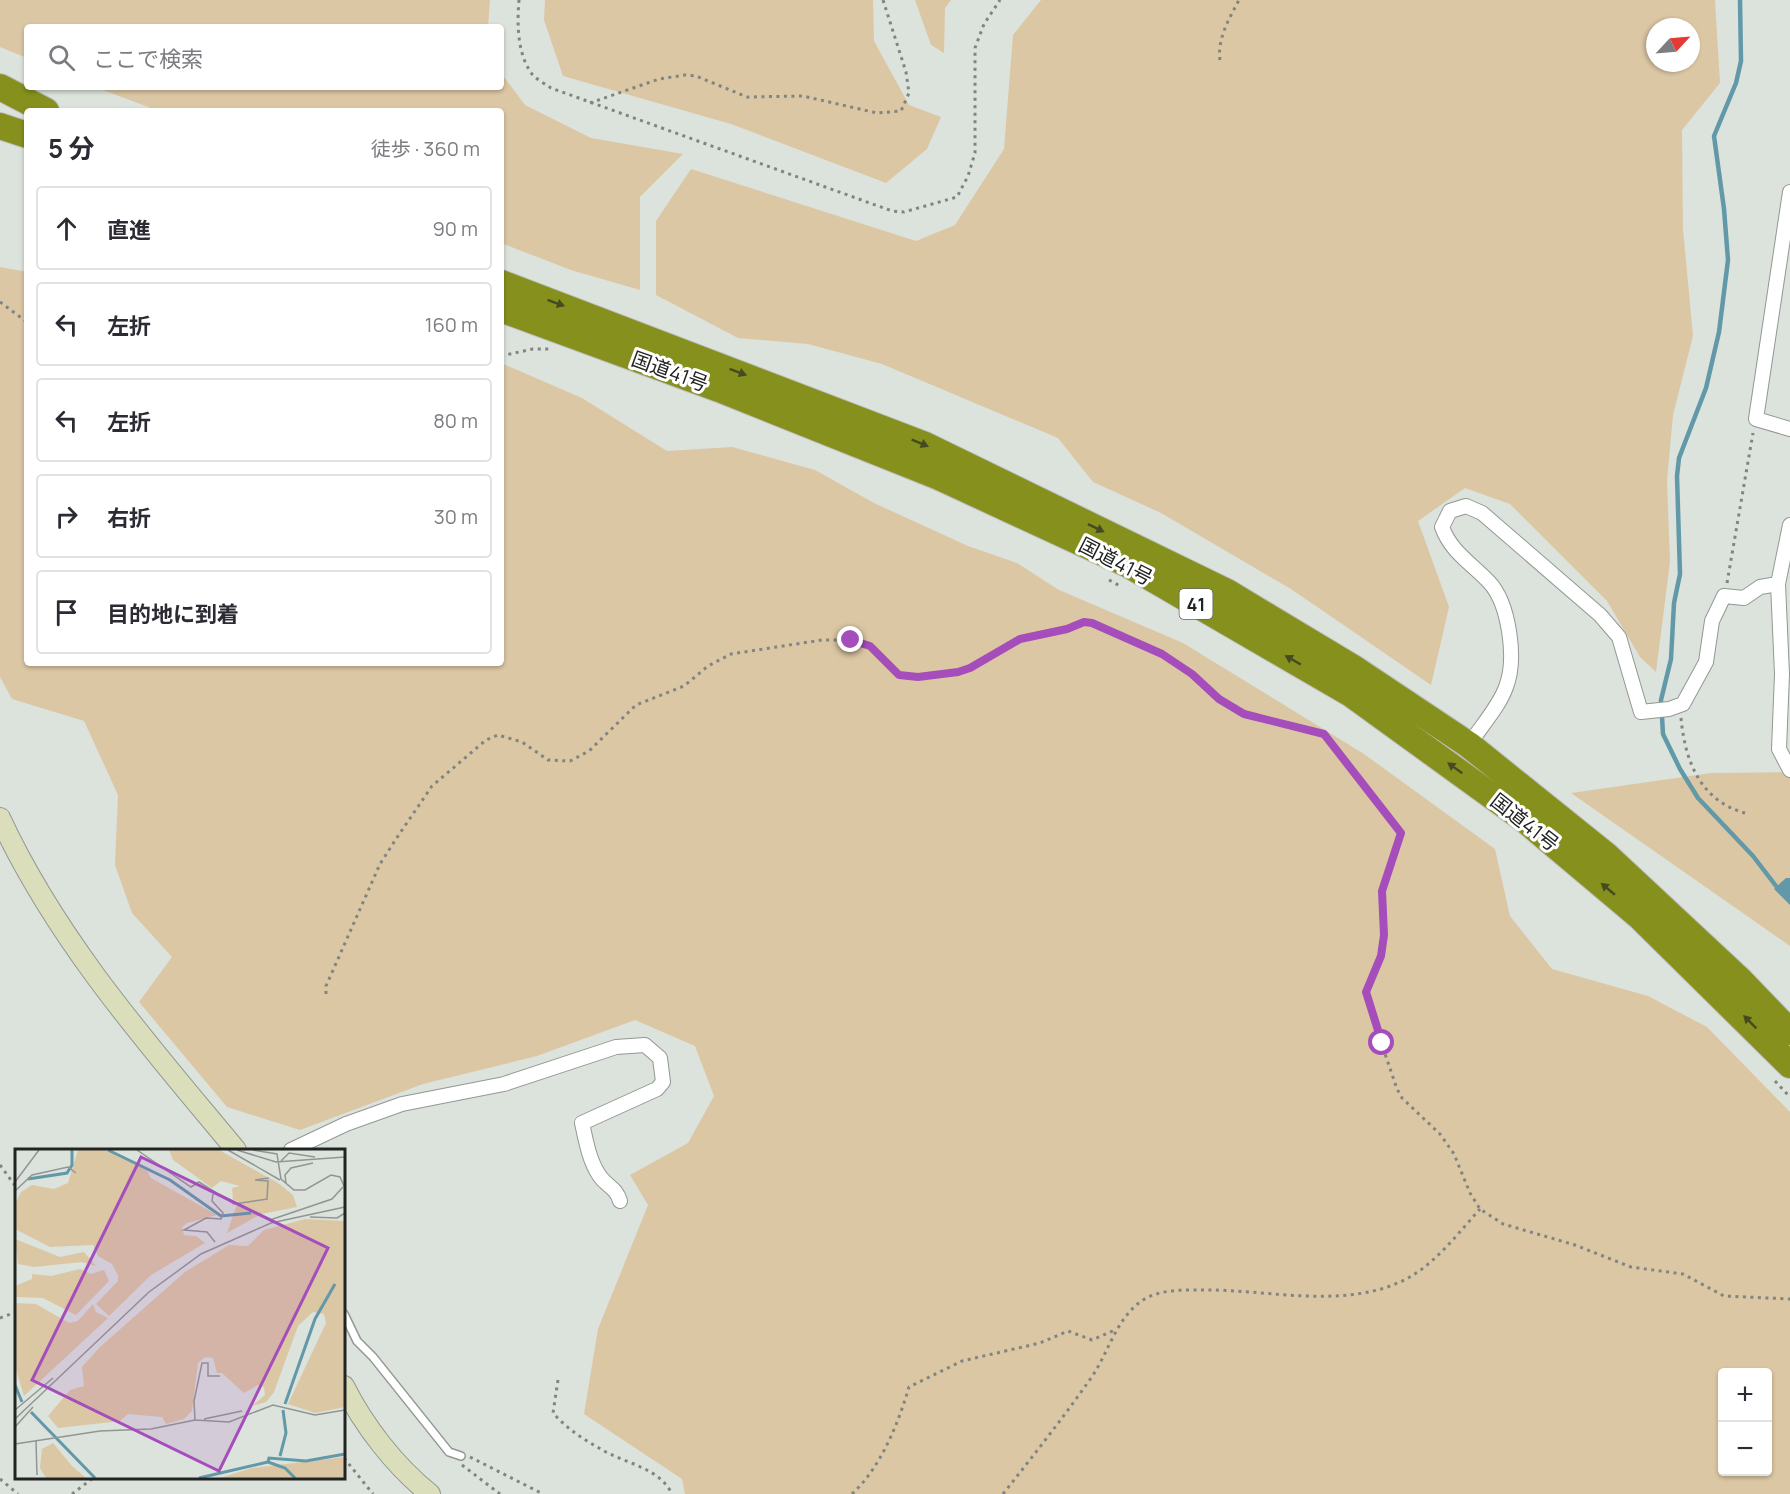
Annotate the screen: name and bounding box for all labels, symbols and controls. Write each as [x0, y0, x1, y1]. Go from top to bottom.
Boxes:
north arrow [1646, 18, 1700, 72]
search box [24, 24, 504, 90]
icon: search [45, 41, 78, 74]
text: ここで検索 [93, 44, 203, 74]
text: 5 分 [48, 130, 94, 166]
text: 徒歩 · 360 m [371, 135, 480, 162]
icon: ahead [50, 212, 83, 245]
text: 直進 [107, 215, 151, 245]
text: 90 m [432, 215, 478, 242]
one-way arrow [547, 299, 565, 309]
icon: left [50, 308, 83, 341]
text: 左折 [107, 311, 151, 341]
text: 160 m [425, 311, 478, 338]
street label: 国道41号 [628, 345, 712, 397]
one-way arrow [730, 368, 748, 378]
icon: left [50, 404, 83, 437]
text: 左折 [107, 407, 151, 437]
text: 80 m [433, 407, 478, 434]
one-way arrow [911, 439, 929, 448]
icon: right [50, 500, 83, 533]
text: 右折 [107, 503, 151, 533]
text: 30 m [434, 503, 478, 530]
one-way arrow [1087, 524, 1104, 533]
street label: 国道41号 [1074, 531, 1158, 591]
road number: 41 [1180, 589, 1212, 619]
icon: arrive [50, 596, 83, 629]
text: 目的地に到着 [107, 599, 239, 629]
route end [837, 626, 863, 652]
one-way arrow [1284, 655, 1301, 665]
one-way arrow [1447, 763, 1462, 775]
street label: 国道41号 [1485, 787, 1565, 857]
one-way arrow [1601, 883, 1616, 896]
one-way arrow [1743, 1016, 1757, 1030]
route start [1368, 1029, 1394, 1055]
inset map [15, 1149, 345, 1479]
map controls [1718, 1368, 1772, 1476]
button: + [1718, 1368, 1772, 1422]
button: − [1718, 1422, 1772, 1476]

